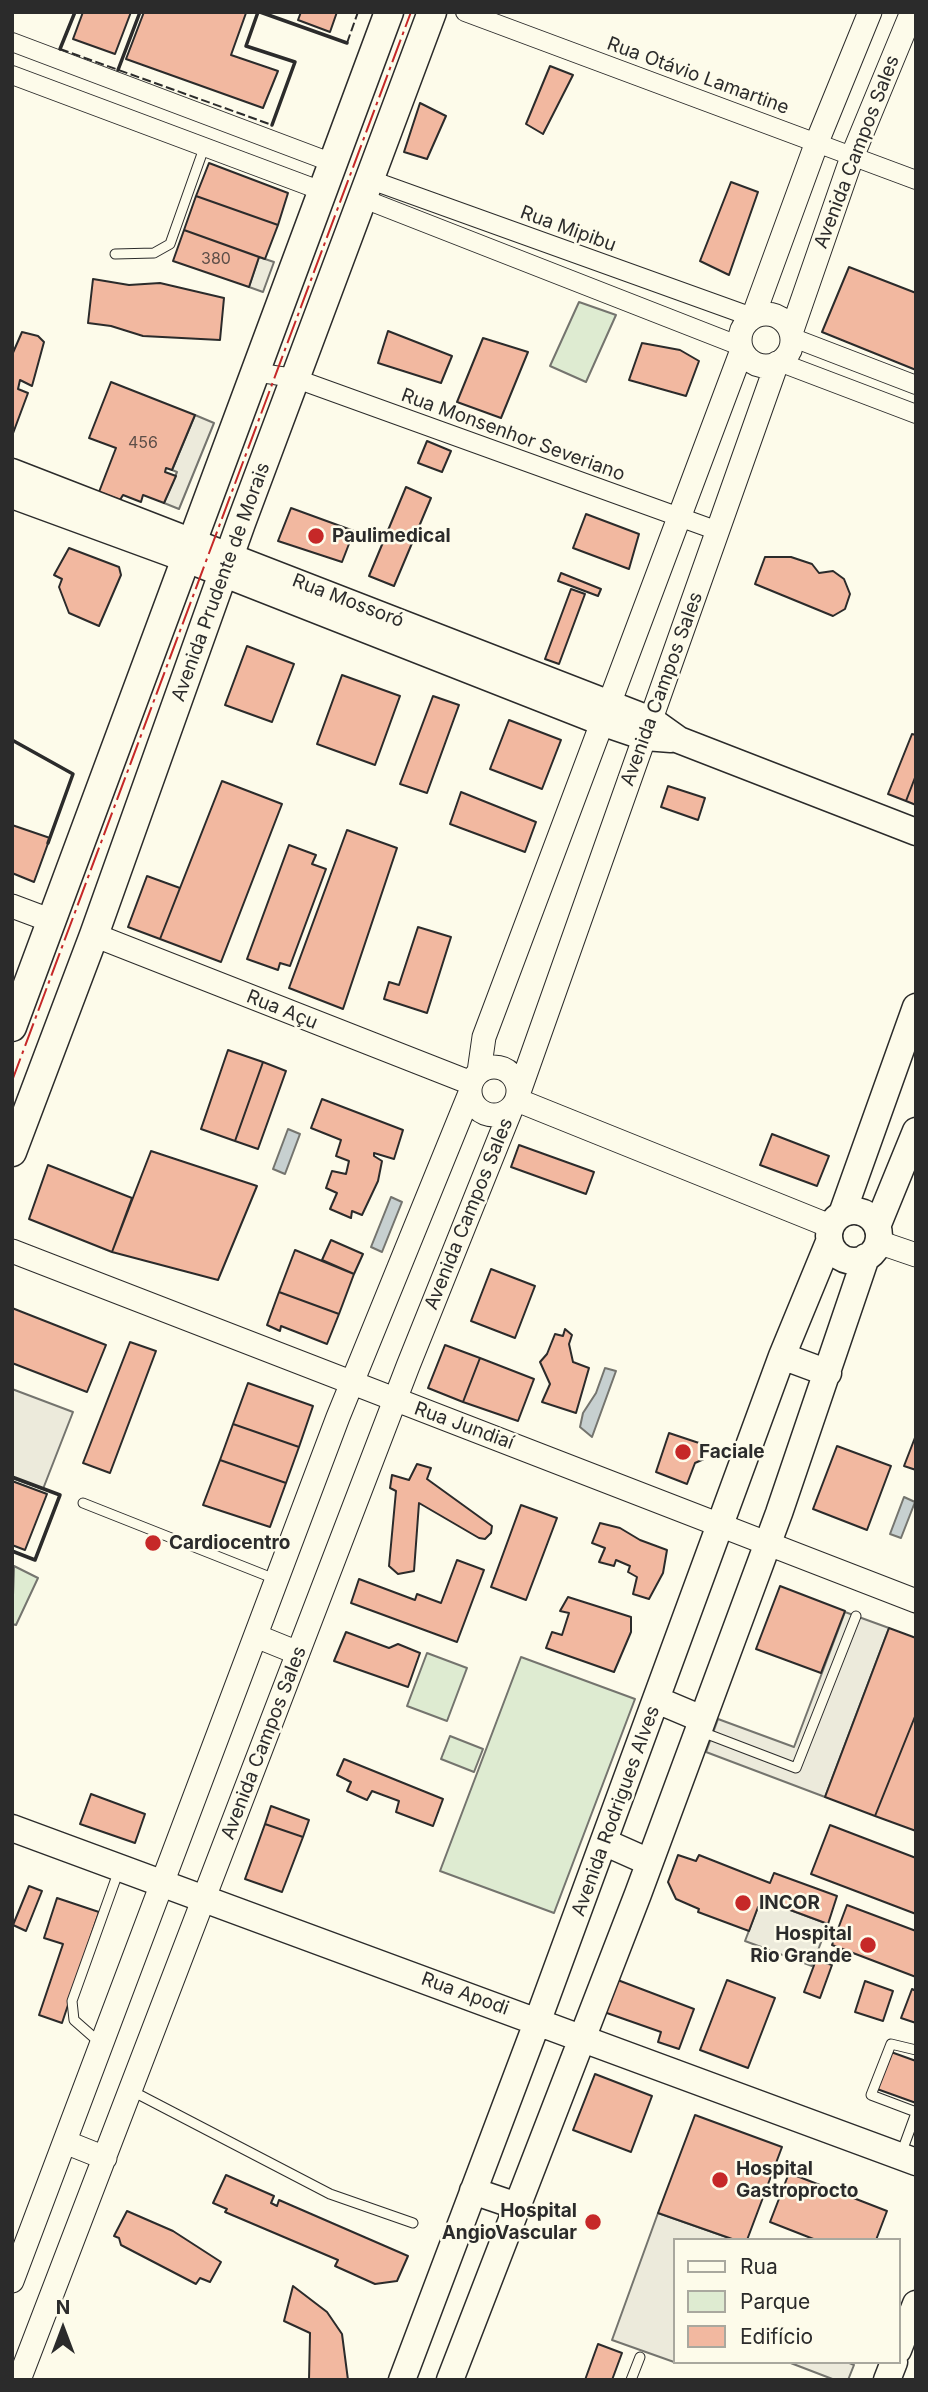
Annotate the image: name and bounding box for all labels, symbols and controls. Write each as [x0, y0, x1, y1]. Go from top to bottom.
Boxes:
street label: Rua Otávio Lamartine [604, 32, 792, 120]
street label: Avenida Campos Sales [810, 52, 904, 252]
street label: Rua Mipibu [517, 201, 619, 257]
house number: 380 [201, 249, 231, 269]
street label: Rua Monsenhor Severiano [398, 384, 628, 486]
house number: 456 [128, 433, 158, 453]
street label: Avenida Prudente de Morais [167, 459, 275, 705]
place label: Paulimedical [332, 525, 451, 547]
marker: Paulimedical [306, 526, 326, 546]
street label: Rua Mossoró [289, 569, 407, 633]
street label: Avenida Campos Sales [616, 589, 708, 789]
street label: Rua Açu [243, 985, 321, 1035]
street label: Avenida Campos Sales [420, 1115, 518, 1313]
street label: Rua Jundiaí [411, 1397, 517, 1455]
place label: Faciale [699, 1441, 765, 1463]
marker: Faciale [673, 1442, 693, 1462]
place label: Cardiocentro [169, 1532, 290, 1554]
marker: Cardiocentro [143, 1533, 163, 1553]
street label: Avenida Campos Sales [217, 1643, 311, 1843]
street label: Avenida Rodrigues Alves [567, 1703, 665, 1919]
place label: INCOR [759, 1892, 820, 1914]
marker: INCOR [733, 1893, 753, 1913]
place label: Hospital Rio Grande [750, 1923, 852, 1967]
marker: Hospital Rio Grande [858, 1935, 878, 1955]
street label: Rua Apodi [418, 1968, 512, 2020]
place label: Hospital Gastroprocto [736, 2158, 858, 2202]
marker: Hospital Gastroprocto [710, 2170, 730, 2190]
place label: Hospital AngioVascular [442, 2200, 577, 2244]
marker: Hospital AngioVascular [583, 2212, 603, 2232]
legend [673, 2238, 900, 2364]
text: Rua [740, 2254, 778, 2279]
text: Parque [740, 2289, 810, 2314]
north arrow [28, 2294, 98, 2364]
text: N [56, 2296, 70, 2319]
text: Edifício [740, 2324, 813, 2349]

